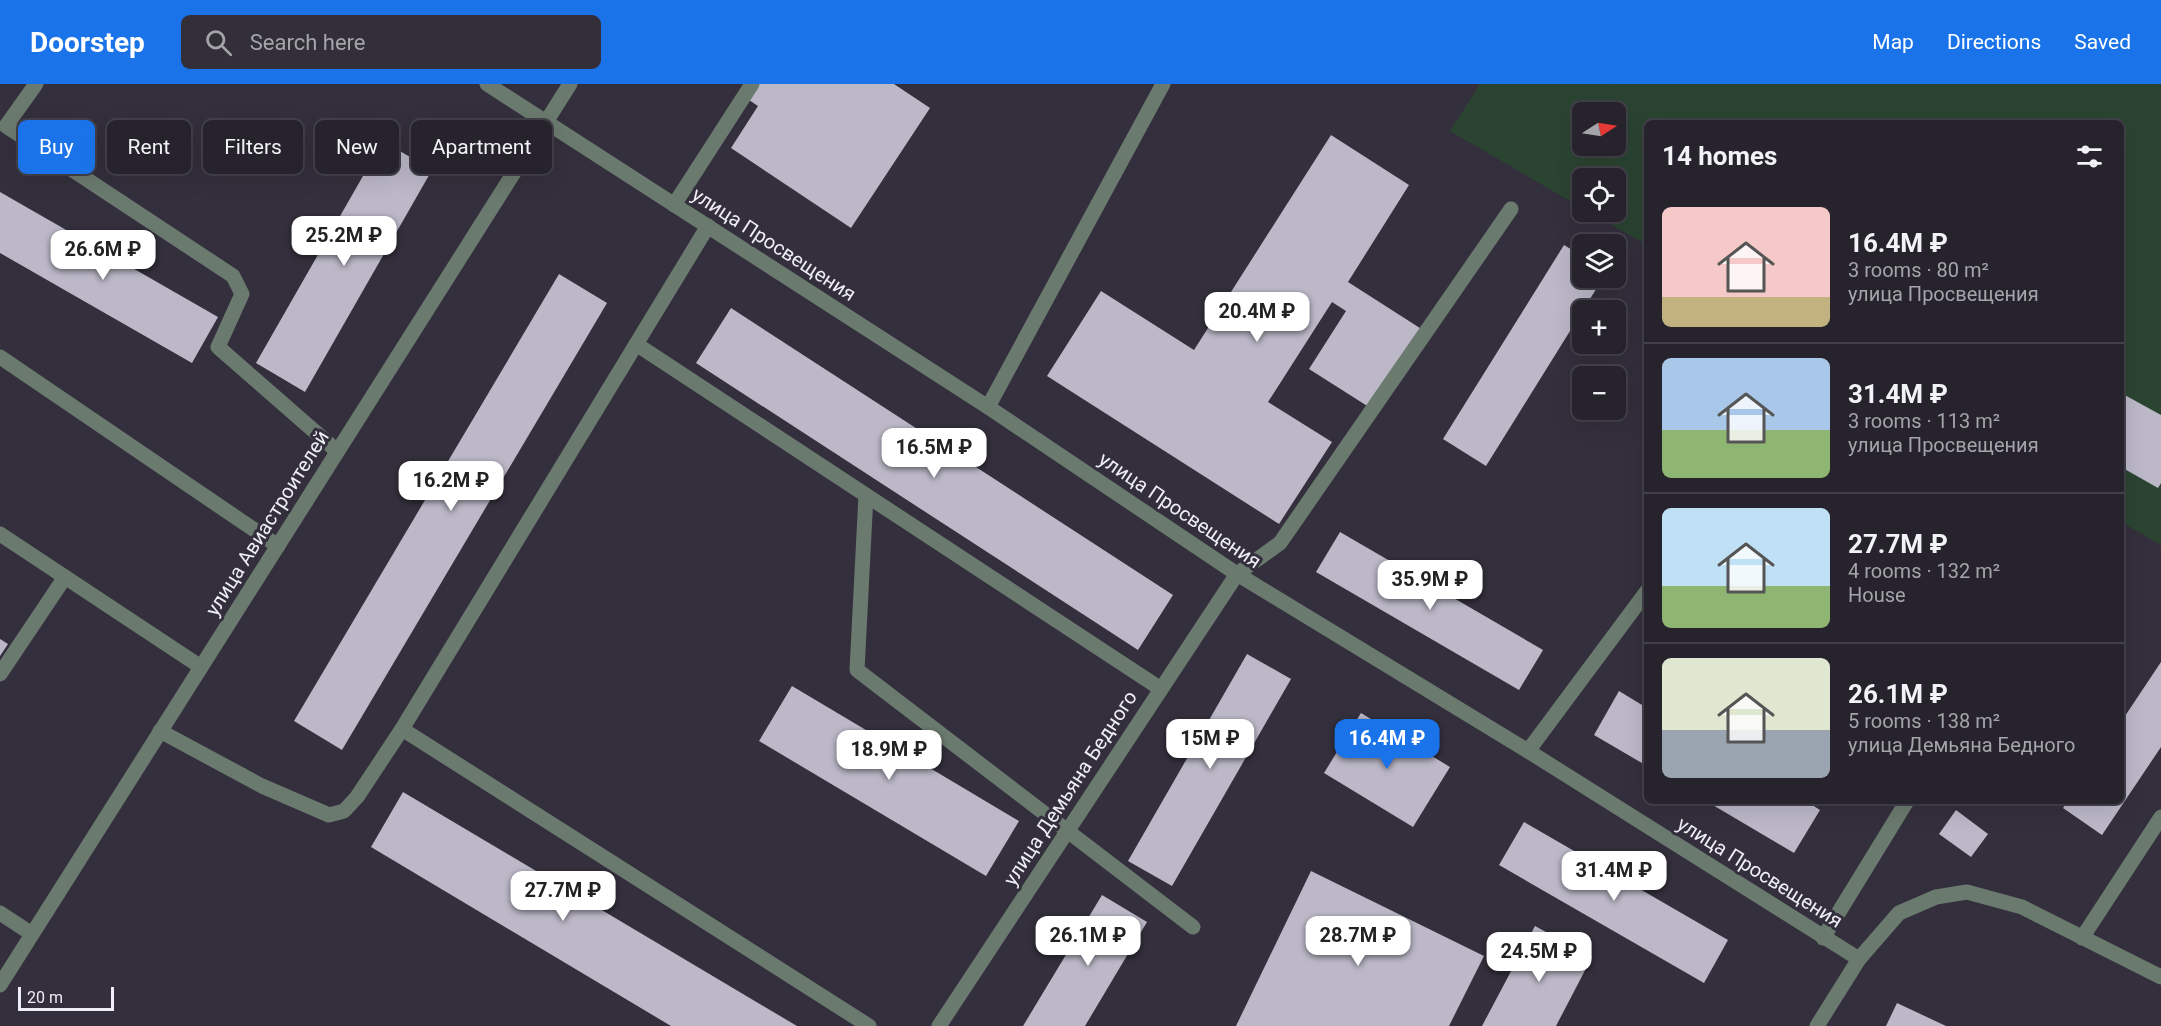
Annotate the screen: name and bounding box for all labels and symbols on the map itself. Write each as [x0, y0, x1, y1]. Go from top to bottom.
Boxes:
north arrow [1572, 102, 1626, 156]
street label: улица Просвещения [688, 182, 860, 306]
pin: 25.2M ₽ [289, 216, 399, 267]
pin: 26.6M ₽ [48, 230, 158, 281]
pin: 20.4M ₽ [1202, 292, 1312, 343]
street label: улица Авиастроителей [200, 426, 334, 620]
pin: 16.5M ₽ [879, 428, 989, 479]
street label: улица Просвещения [1094, 447, 1266, 573]
pin: 16.2M ₽ [396, 461, 506, 512]
pin: 35.9M ₽ [1375, 560, 1485, 611]
street label: улица Демьяна Бедного [998, 686, 1142, 890]
pin: 15M ₽ [1168, 719, 1252, 770]
pin: 16.4M ₽ [1332, 719, 1442, 770]
pin: 18.9M ₽ [834, 730, 944, 781]
street label: улица Просвещения [1673, 811, 1847, 933]
pin: 31.4M ₽ [1559, 851, 1669, 902]
pin: 27.7M ₽ [508, 871, 618, 922]
pin: 26.1M ₽ [1033, 916, 1143, 967]
pin: 28.7M ₽ [1303, 916, 1413, 967]
pin: 24.5M ₽ [1484, 932, 1594, 983]
scale bar [18, 984, 114, 1012]

